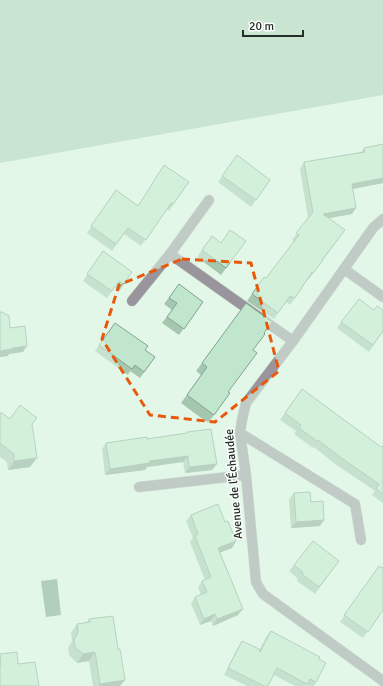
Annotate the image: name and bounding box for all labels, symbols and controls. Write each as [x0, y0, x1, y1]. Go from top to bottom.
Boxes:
scale bar [243, 12, 303, 38]
text: 20 m [249, 19, 274, 34]
street label: Avenue de l'Échaudée [222, 428, 246, 540]

